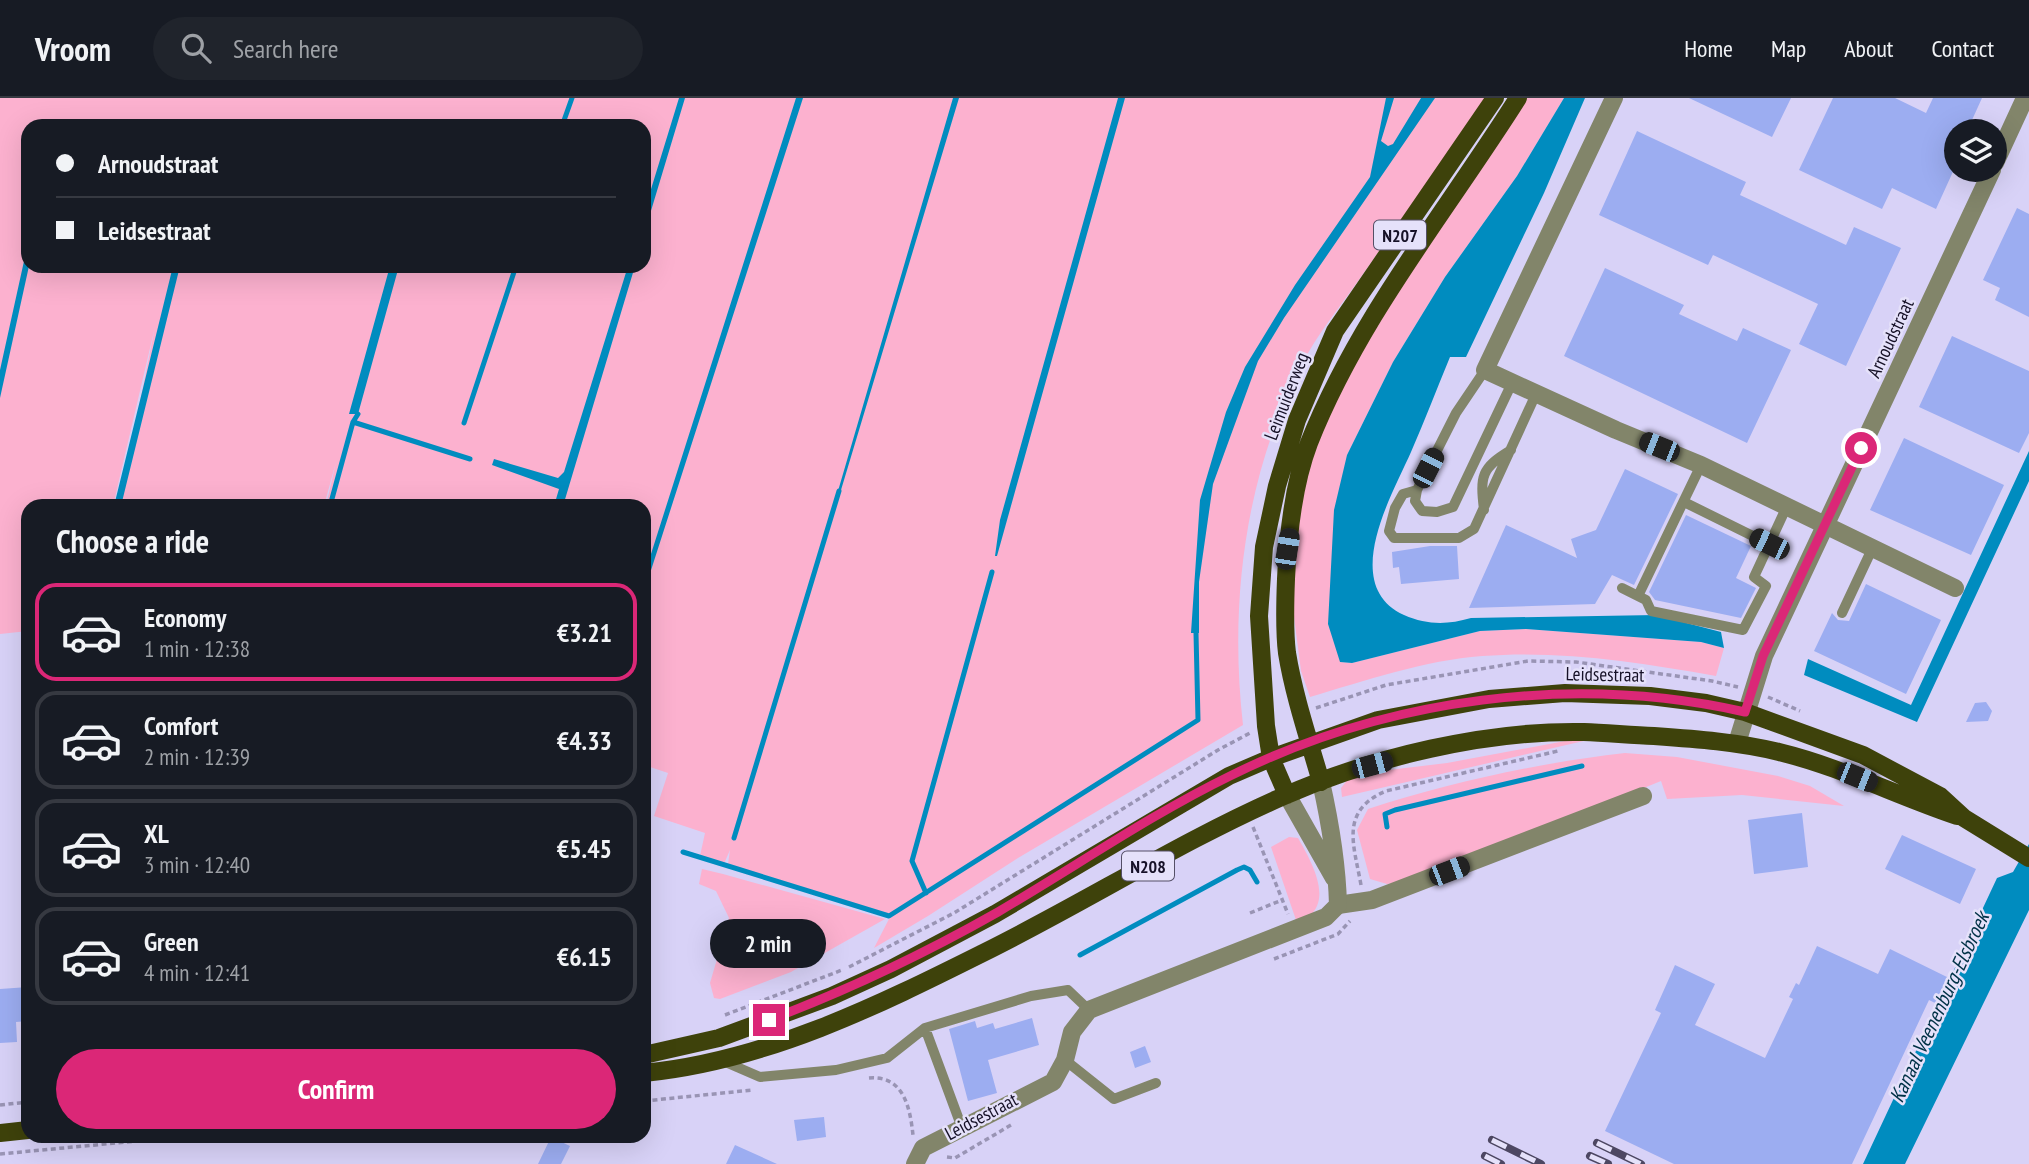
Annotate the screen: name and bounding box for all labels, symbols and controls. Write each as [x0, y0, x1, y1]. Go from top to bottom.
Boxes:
search box [153, 17, 643, 80]
text: Vroom [35, 27, 111, 70]
icon: search [177, 29, 215, 67]
text: Search here [233, 32, 339, 65]
text: Home [1684, 33, 1733, 64]
text: Map [1771, 33, 1806, 64]
text: About [1844, 33, 1893, 64]
text: Contact [1931, 33, 1994, 64]
map controls [1944, 119, 2007, 182]
button: layers [1944, 119, 2007, 182]
text: Arnoudstraat [98, 147, 218, 180]
text: Leidsestraat [98, 214, 210, 247]
road number: N207 [1374, 220, 1426, 250]
street label: Arnoudstraat [1861, 294, 1919, 381]
street label: Leimuiderweg [1258, 349, 1314, 443]
car [1636, 429, 1683, 465]
route start [1845, 432, 1877, 464]
car [1410, 445, 1447, 491]
text: Choose a ride [56, 520, 209, 562]
car [1746, 525, 1793, 563]
car [1274, 527, 1301, 571]
icon: car [60, 601, 123, 664]
text: Economy [144, 601, 226, 634]
text: €3.21 [557, 616, 612, 649]
text: 1 min · 12:38 [144, 634, 250, 663]
street label: Leidsestraat [1565, 661, 1645, 687]
icon: car [60, 709, 123, 772]
text: Comfort [144, 709, 218, 742]
text: €4.33 [557, 724, 612, 757]
text: 2 min · 12:39 [144, 742, 250, 771]
car [1349, 749, 1396, 781]
car [1834, 759, 1881, 795]
icon: car [60, 817, 123, 880]
text: XL [144, 817, 169, 850]
text: €5.45 [557, 832, 612, 865]
text: 3 min · 12:40 [144, 850, 250, 879]
road number: N208 [1122, 852, 1174, 880]
car [1426, 854, 1473, 888]
water label: Kanaal Veenenburg-Elsbroek [1883, 905, 1996, 1107]
callout: 2 min [711, 918, 827, 968]
icon: car [60, 925, 123, 988]
text: Green [144, 925, 199, 958]
text: 2 min [745, 929, 791, 958]
text: €6.15 [557, 940, 612, 973]
text: 4 min · 12:41 [144, 958, 250, 987]
route end [753, 1004, 785, 1036]
button: Confirm [56, 1049, 616, 1129]
street label: Leidsestraat [941, 1087, 1022, 1145]

